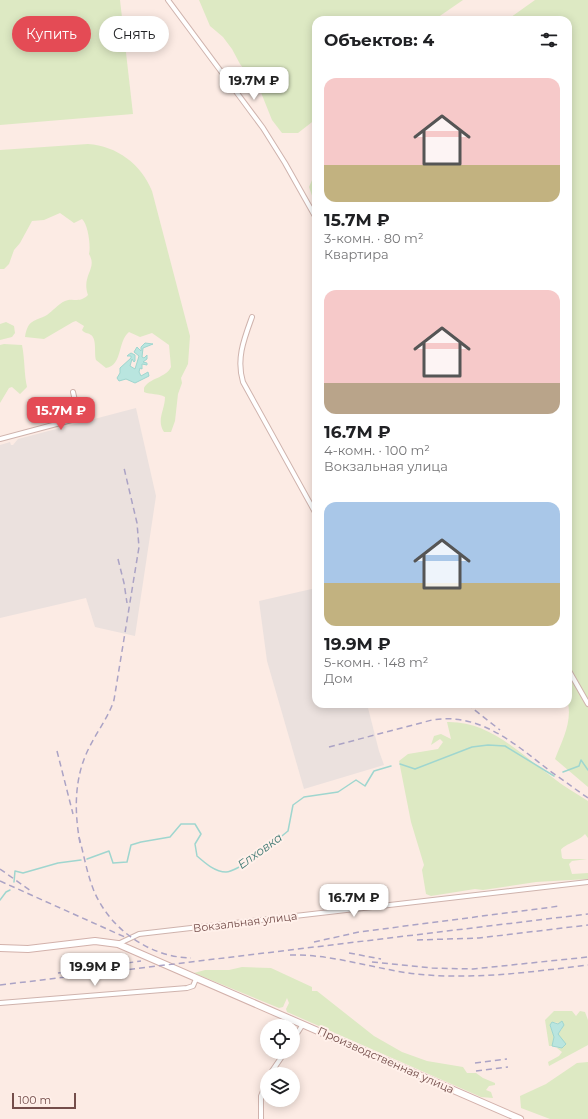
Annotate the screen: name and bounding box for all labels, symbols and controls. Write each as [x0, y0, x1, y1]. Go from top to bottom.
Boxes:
chip: Купить [12, 16, 91, 52]
chip: Снять [99, 16, 169, 52]
icon: filters [538, 29, 560, 51]
text: Объектов: 4 [324, 30, 434, 50]
pin: 19.7M ₽ [217, 67, 291, 101]
text: 19.7M ₽ [229, 72, 279, 88]
icon: home [406, 104, 478, 176]
text: 15.7M ₽ [324, 210, 390, 230]
text: 3-комн. · 80 m² [324, 230, 423, 246]
text: Квартира [324, 246, 389, 262]
icon: home [406, 316, 478, 388]
pin: 15.7M ₽ [24, 397, 98, 431]
text: 15.7M ₽ [36, 402, 86, 418]
text: 16.7M ₽ [324, 422, 391, 442]
text: 4-комн. · 100 m² [324, 442, 430, 458]
text: Вокзальная улица [324, 458, 448, 474]
icon: home [406, 528, 478, 600]
text: 19.9M ₽ [324, 634, 391, 654]
text: 5-комн. · 148 m² [324, 654, 428, 670]
text: Дом [324, 670, 353, 686]
water label: Елховка [234, 829, 285, 872]
pin: 16.7M ₽ [317, 884, 391, 918]
text: 16.7M ₽ [329, 889, 379, 905]
street label: Вокзальная улица [192, 909, 298, 935]
pin: 19.9M ₽ [58, 953, 132, 987]
text: 19.9M ₽ [69, 958, 121, 974]
map controls [260, 1019, 300, 1107]
button: locate [260, 1019, 300, 1059]
street label: Производственная улица [316, 1024, 456, 1096]
button: layers [260, 1067, 300, 1107]
scale bar [12, 1091, 76, 1110]
text: 100 m [18, 1093, 51, 1107]

